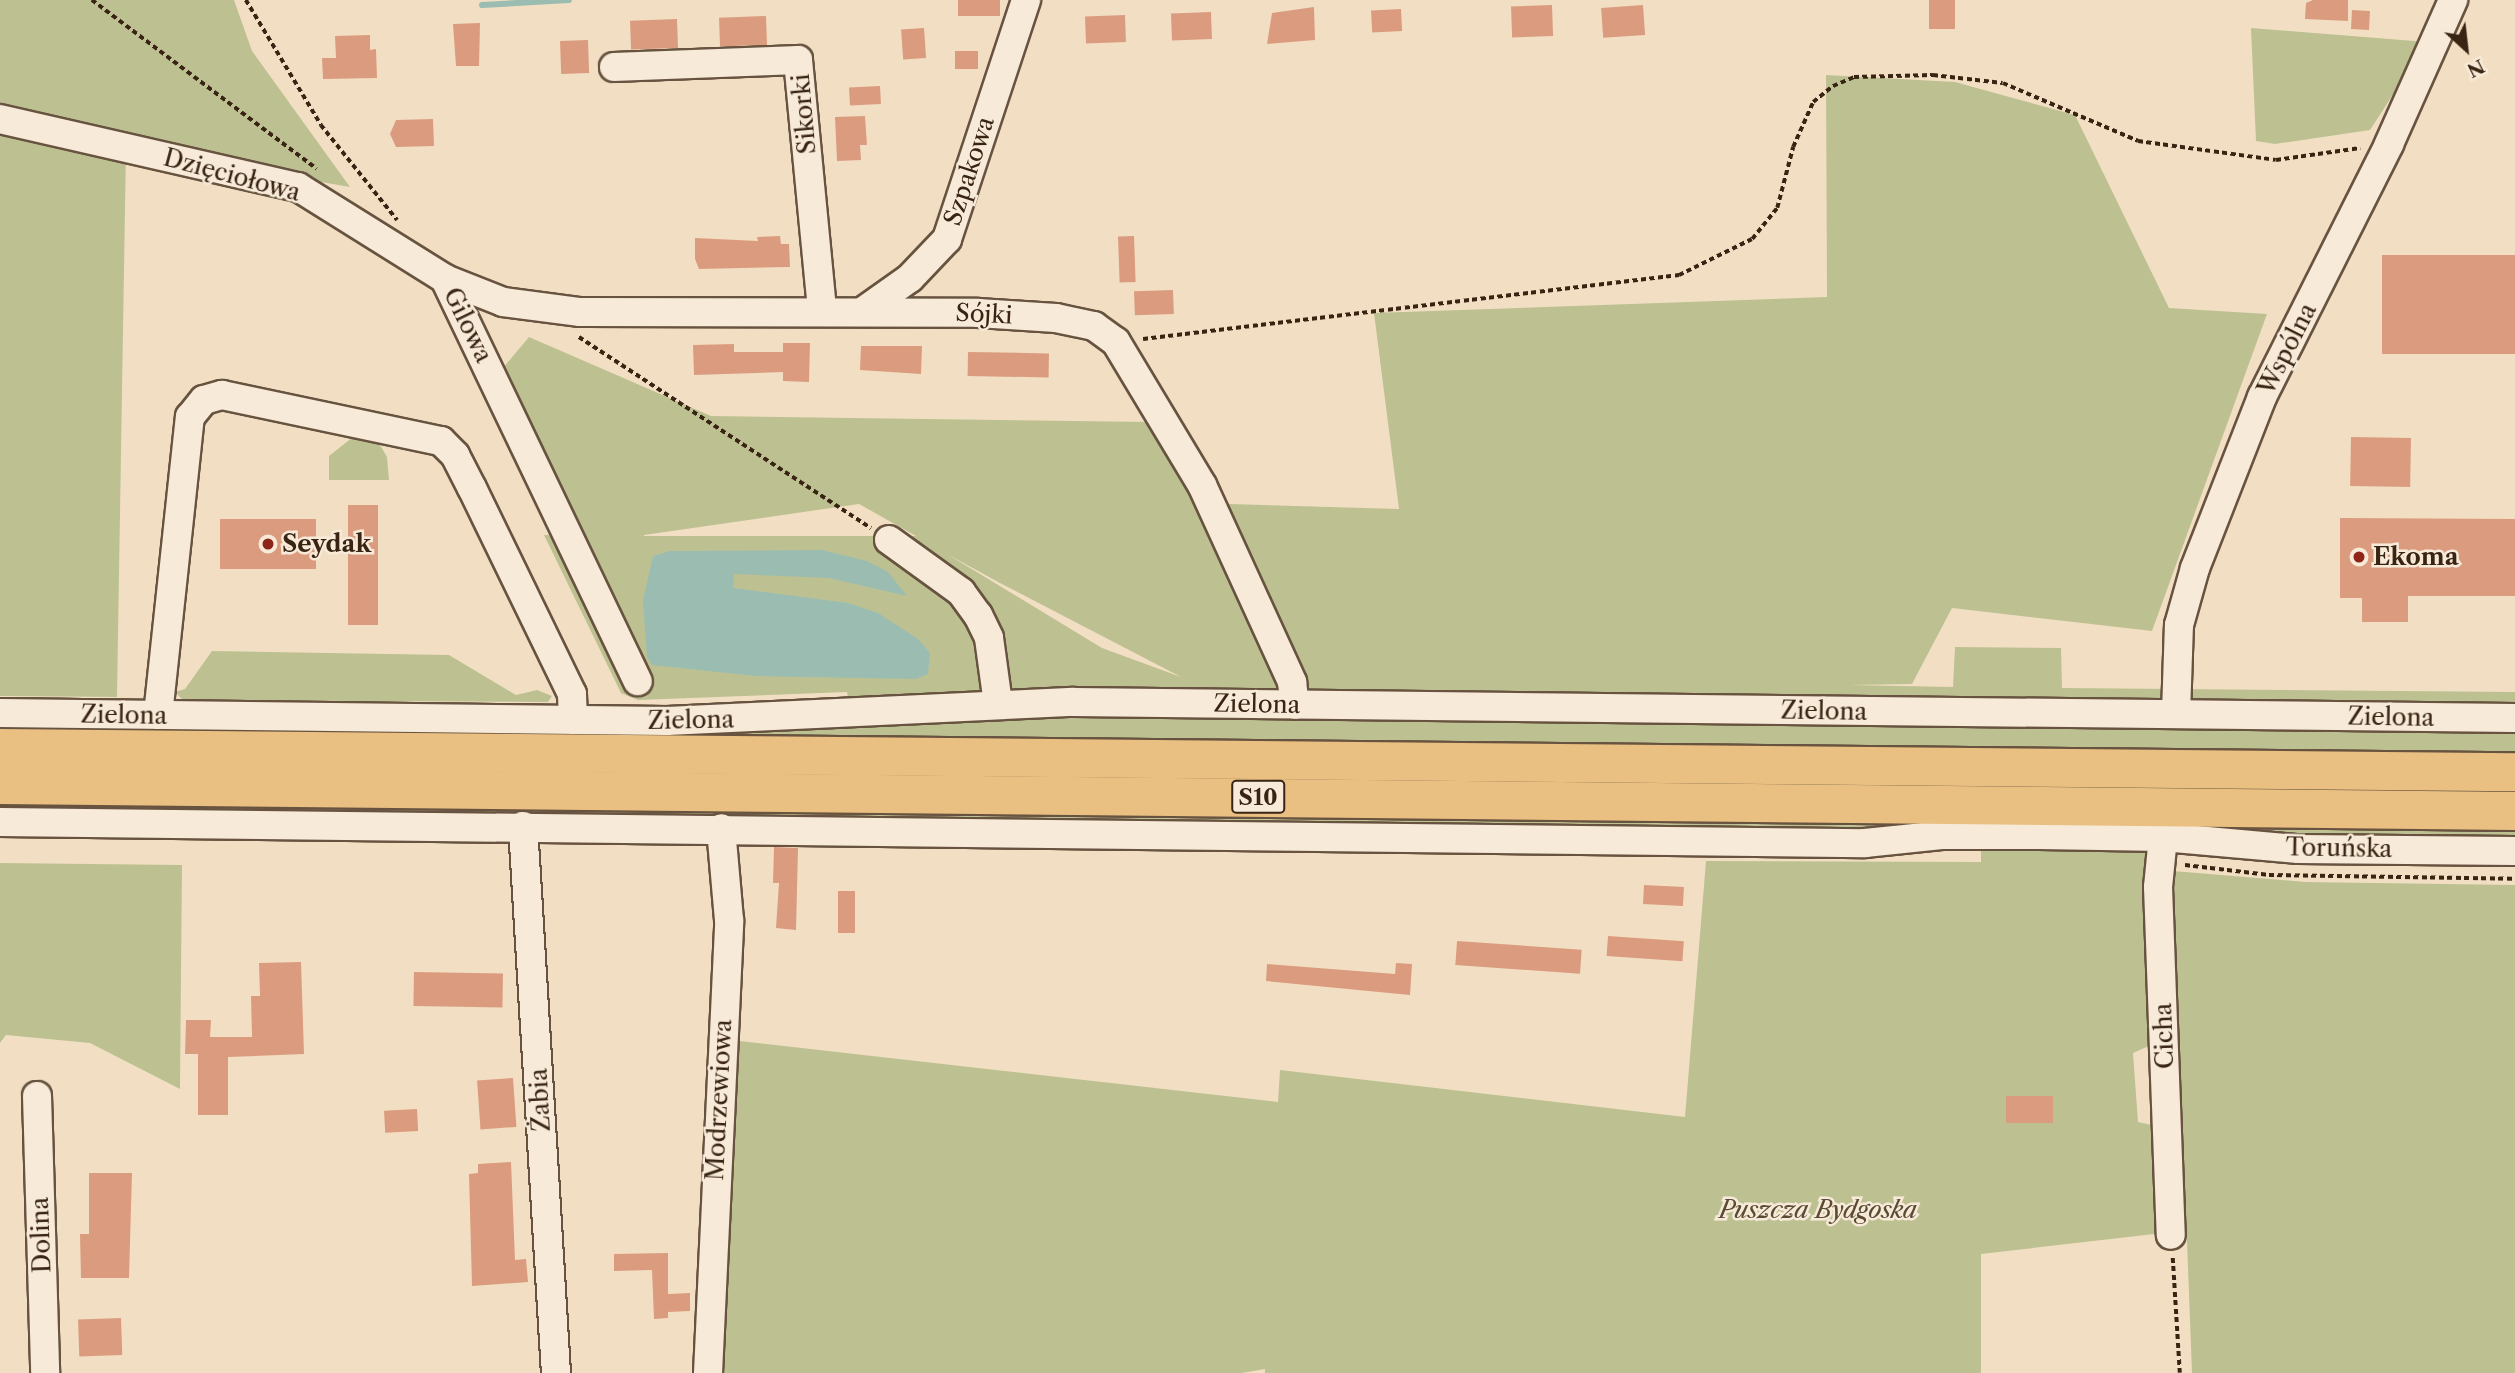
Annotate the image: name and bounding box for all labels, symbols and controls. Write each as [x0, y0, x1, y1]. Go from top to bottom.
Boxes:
north arrow [2431, 14, 2501, 84]
text: N [2463, 54, 2488, 82]
street label: Sikorki [786, 73, 822, 155]
street label: Szpakowa [938, 113, 1000, 229]
street label: Dzięciołowa [160, 143, 304, 207]
street label: Gilowa [438, 283, 498, 367]
street label: Sójki [955, 298, 1013, 330]
street label: Wspólna [2252, 298, 2322, 400]
place label: Seydak [282, 530, 371, 558]
marker: Seydak [260, 536, 276, 552]
place label: Ekoma [2373, 543, 2459, 571]
marker: Ekoma [2351, 549, 2367, 565]
street label: Zielona [1214, 689, 1300, 719]
street label: Zielona [1781, 696, 1867, 726]
street label: Zielona [81, 700, 167, 730]
street label: Zielona [2348, 702, 2434, 732]
street label: Zielona [648, 705, 734, 735]
road number: S10 [1230, 778, 1286, 817]
street label: Toruńska [2286, 833, 2392, 863]
street label: Cicha [2148, 1002, 2180, 1070]
street label: Modrzewiowa [700, 1019, 738, 1181]
street label: Żabia [524, 1068, 556, 1132]
street label: Dolina [25, 1196, 57, 1274]
park label: Puszcza Bydgoska [1719, 1196, 1917, 1224]

